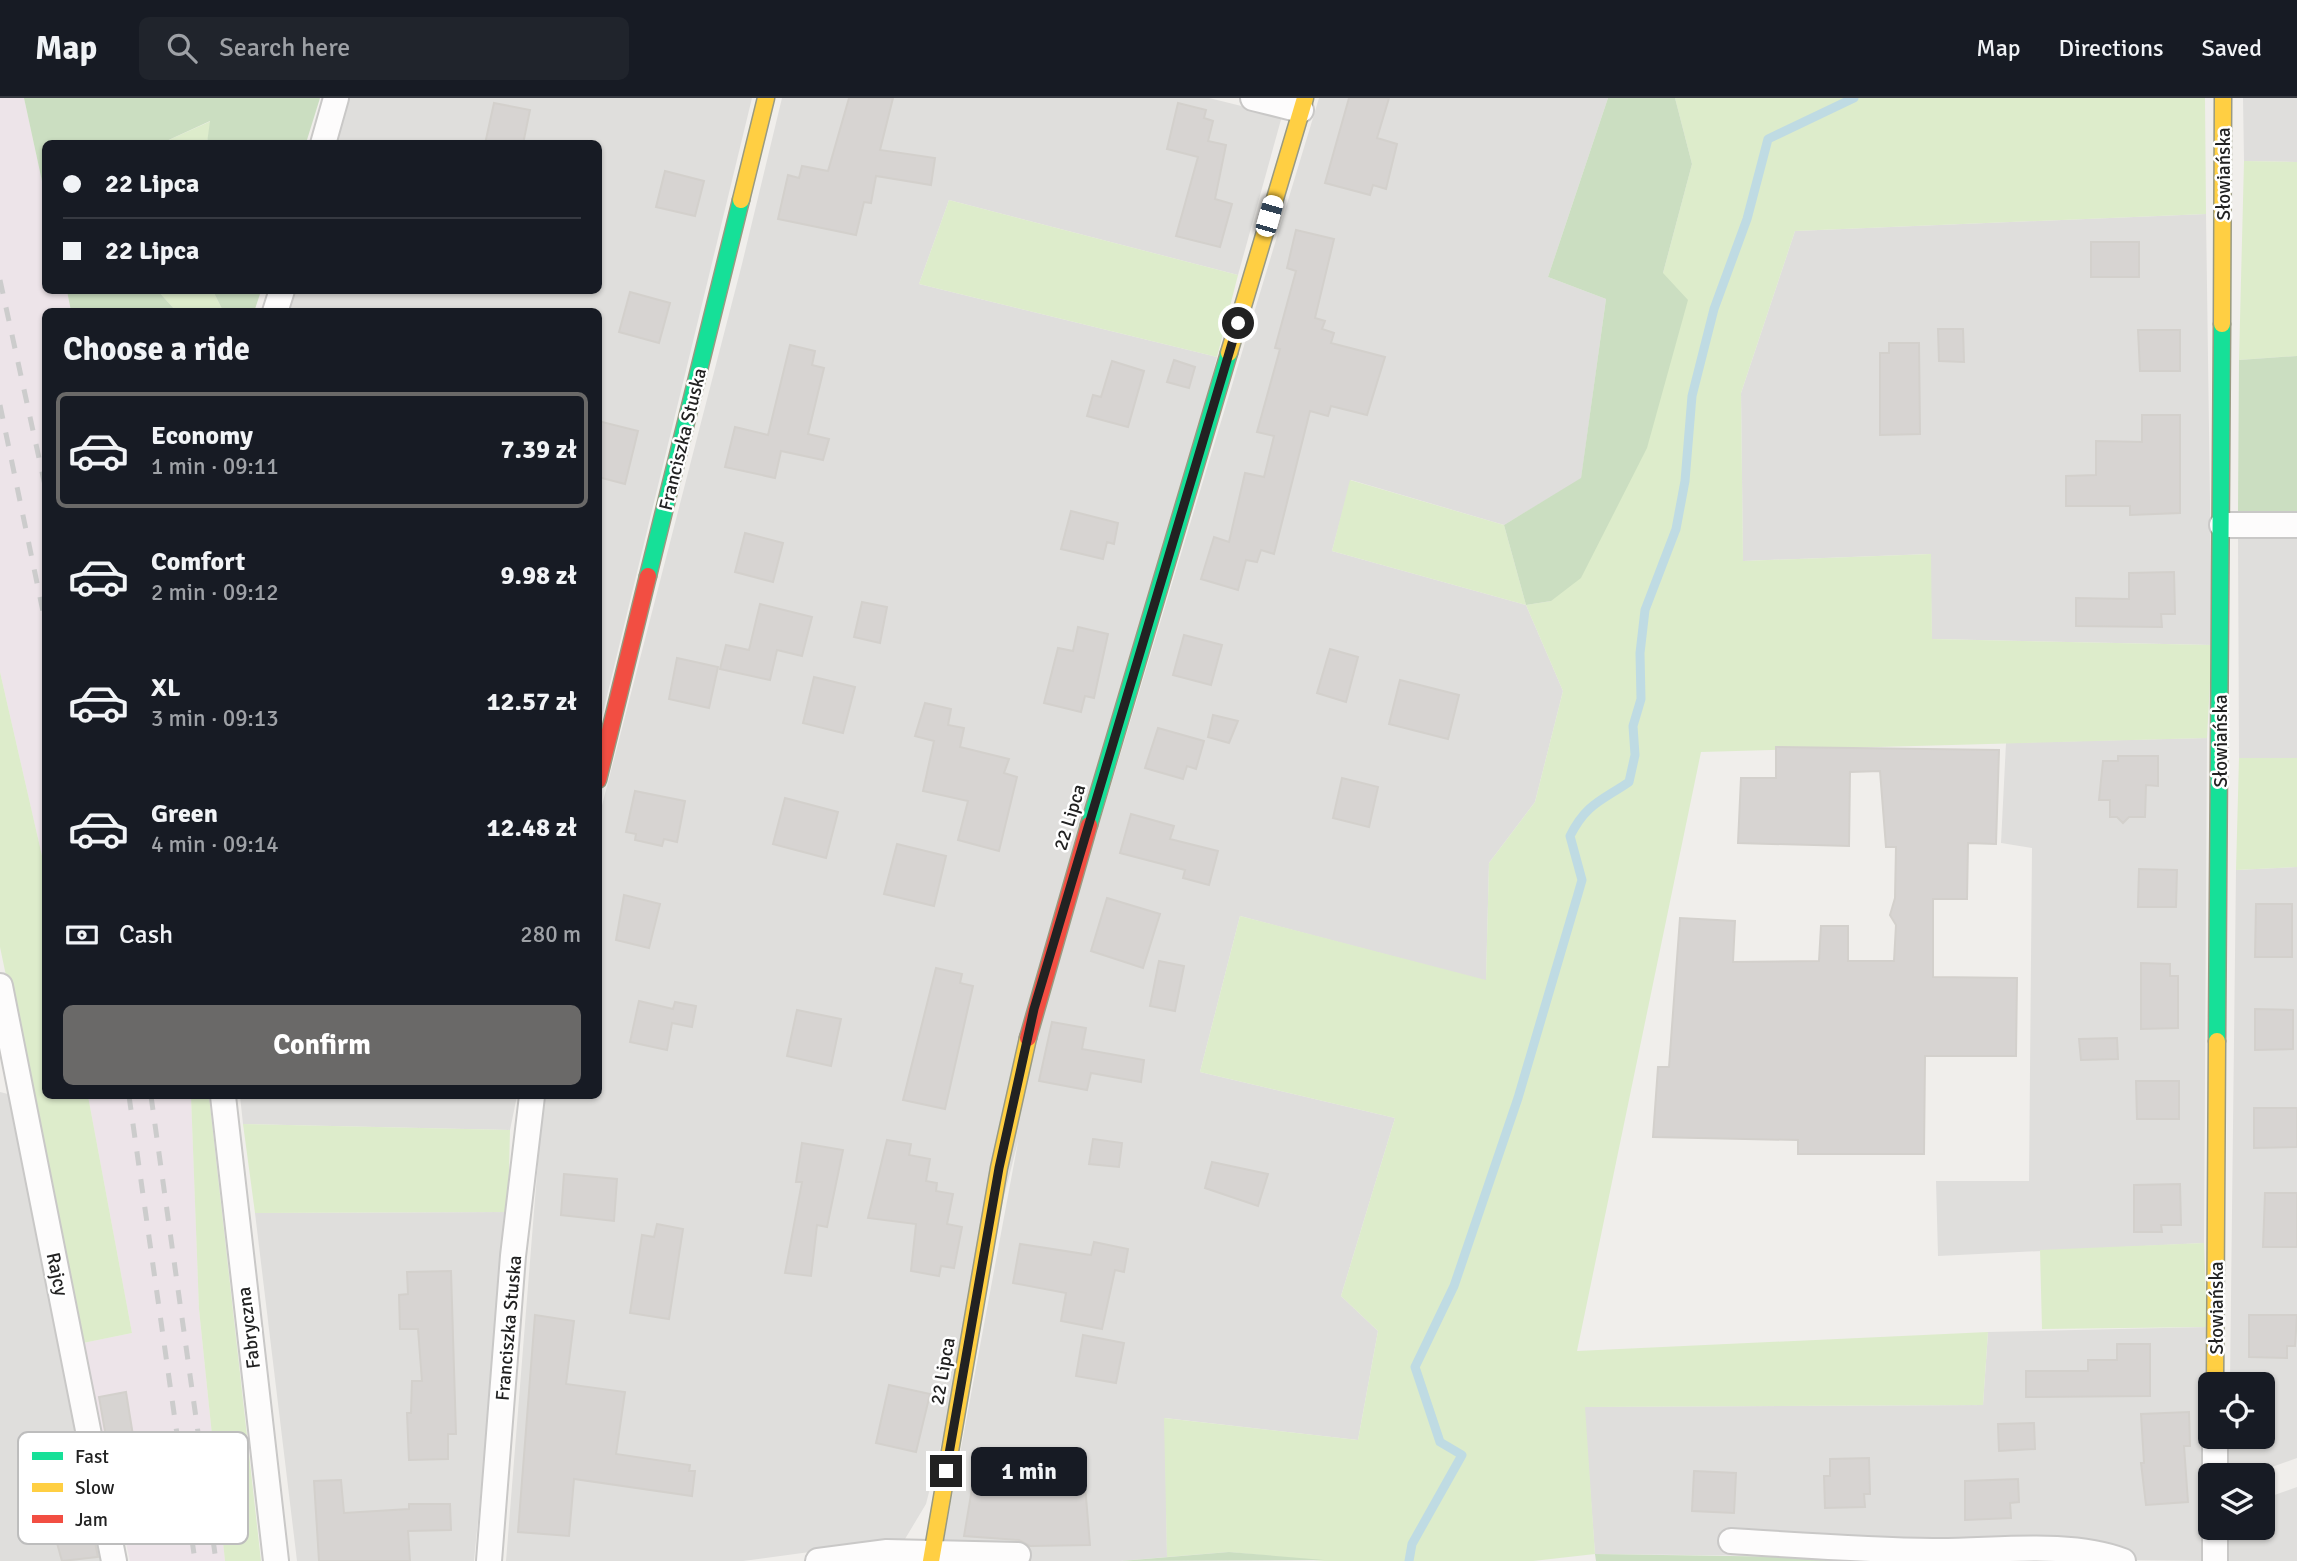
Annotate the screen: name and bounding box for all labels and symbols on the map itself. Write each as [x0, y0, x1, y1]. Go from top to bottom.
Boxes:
street label: Słowiańska [2212, 127, 2236, 221]
car [1254, 193, 1285, 239]
route start [1222, 307, 1254, 339]
street label: Franciszka Stuska [654, 366, 712, 513]
street label: Słowiańska [2209, 694, 2233, 788]
street label: 22 Lipca [1049, 781, 1091, 853]
street label: Rajcy [41, 1250, 73, 1298]
street label: Franciszka Stuska [491, 1254, 527, 1402]
street label: Słowiańska [2205, 1261, 2229, 1355]
street label: Fabryczna [232, 1285, 266, 1370]
street label: 22 Lipca [925, 1336, 961, 1407]
legend [18, 1432, 248, 1544]
text: Fast [75, 1445, 109, 1469]
callout: 1 min [970, 1446, 1086, 1496]
route end [930, 1455, 962, 1487]
text: Slow [75, 1476, 115, 1500]
text: Jam [75, 1508, 108, 1532]

